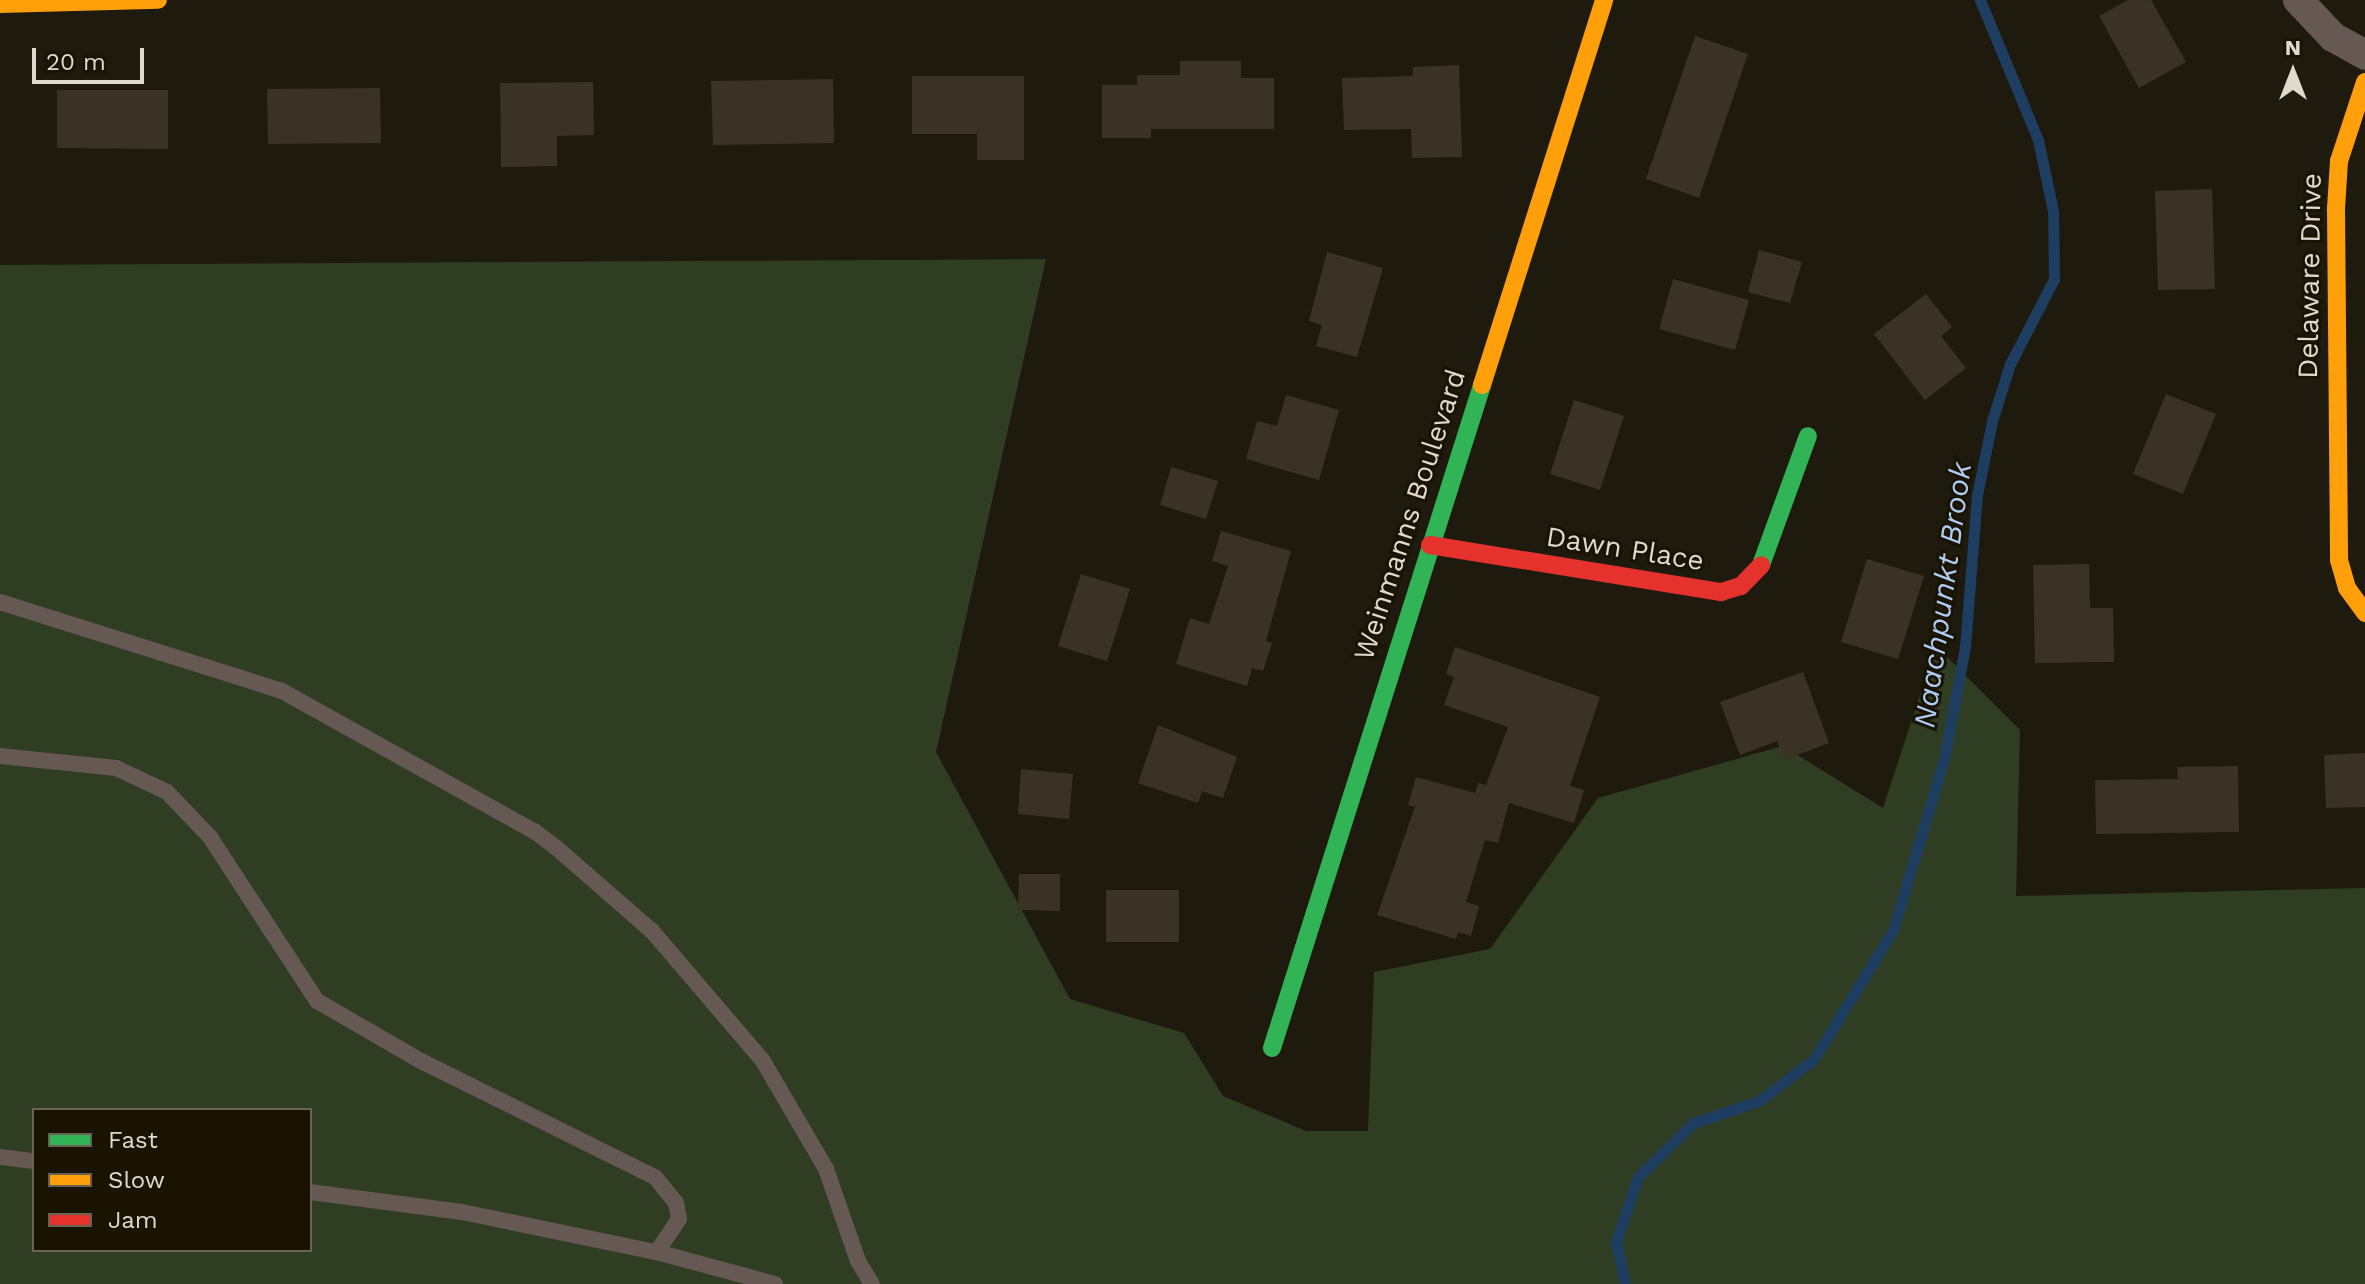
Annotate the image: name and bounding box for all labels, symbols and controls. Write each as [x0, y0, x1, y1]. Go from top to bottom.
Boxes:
scale bar [36, 32, 148, 82]
north arrow [2253, 32, 2333, 112]
text: N [2285, 35, 2301, 60]
text: 20 m [46, 48, 106, 76]
street label: Delaware Drive [2291, 173, 2329, 379]
street label: Weinmanns Boulevard [1347, 365, 1473, 665]
water label: Naachpunkt Brook [1907, 460, 1979, 730]
street label: Dawn Place [1544, 520, 1706, 578]
legend [32, 1108, 312, 1252]
text: Fast [108, 1126, 158, 1154]
text: Slow [108, 1166, 165, 1194]
text: Jam [108, 1206, 158, 1234]

